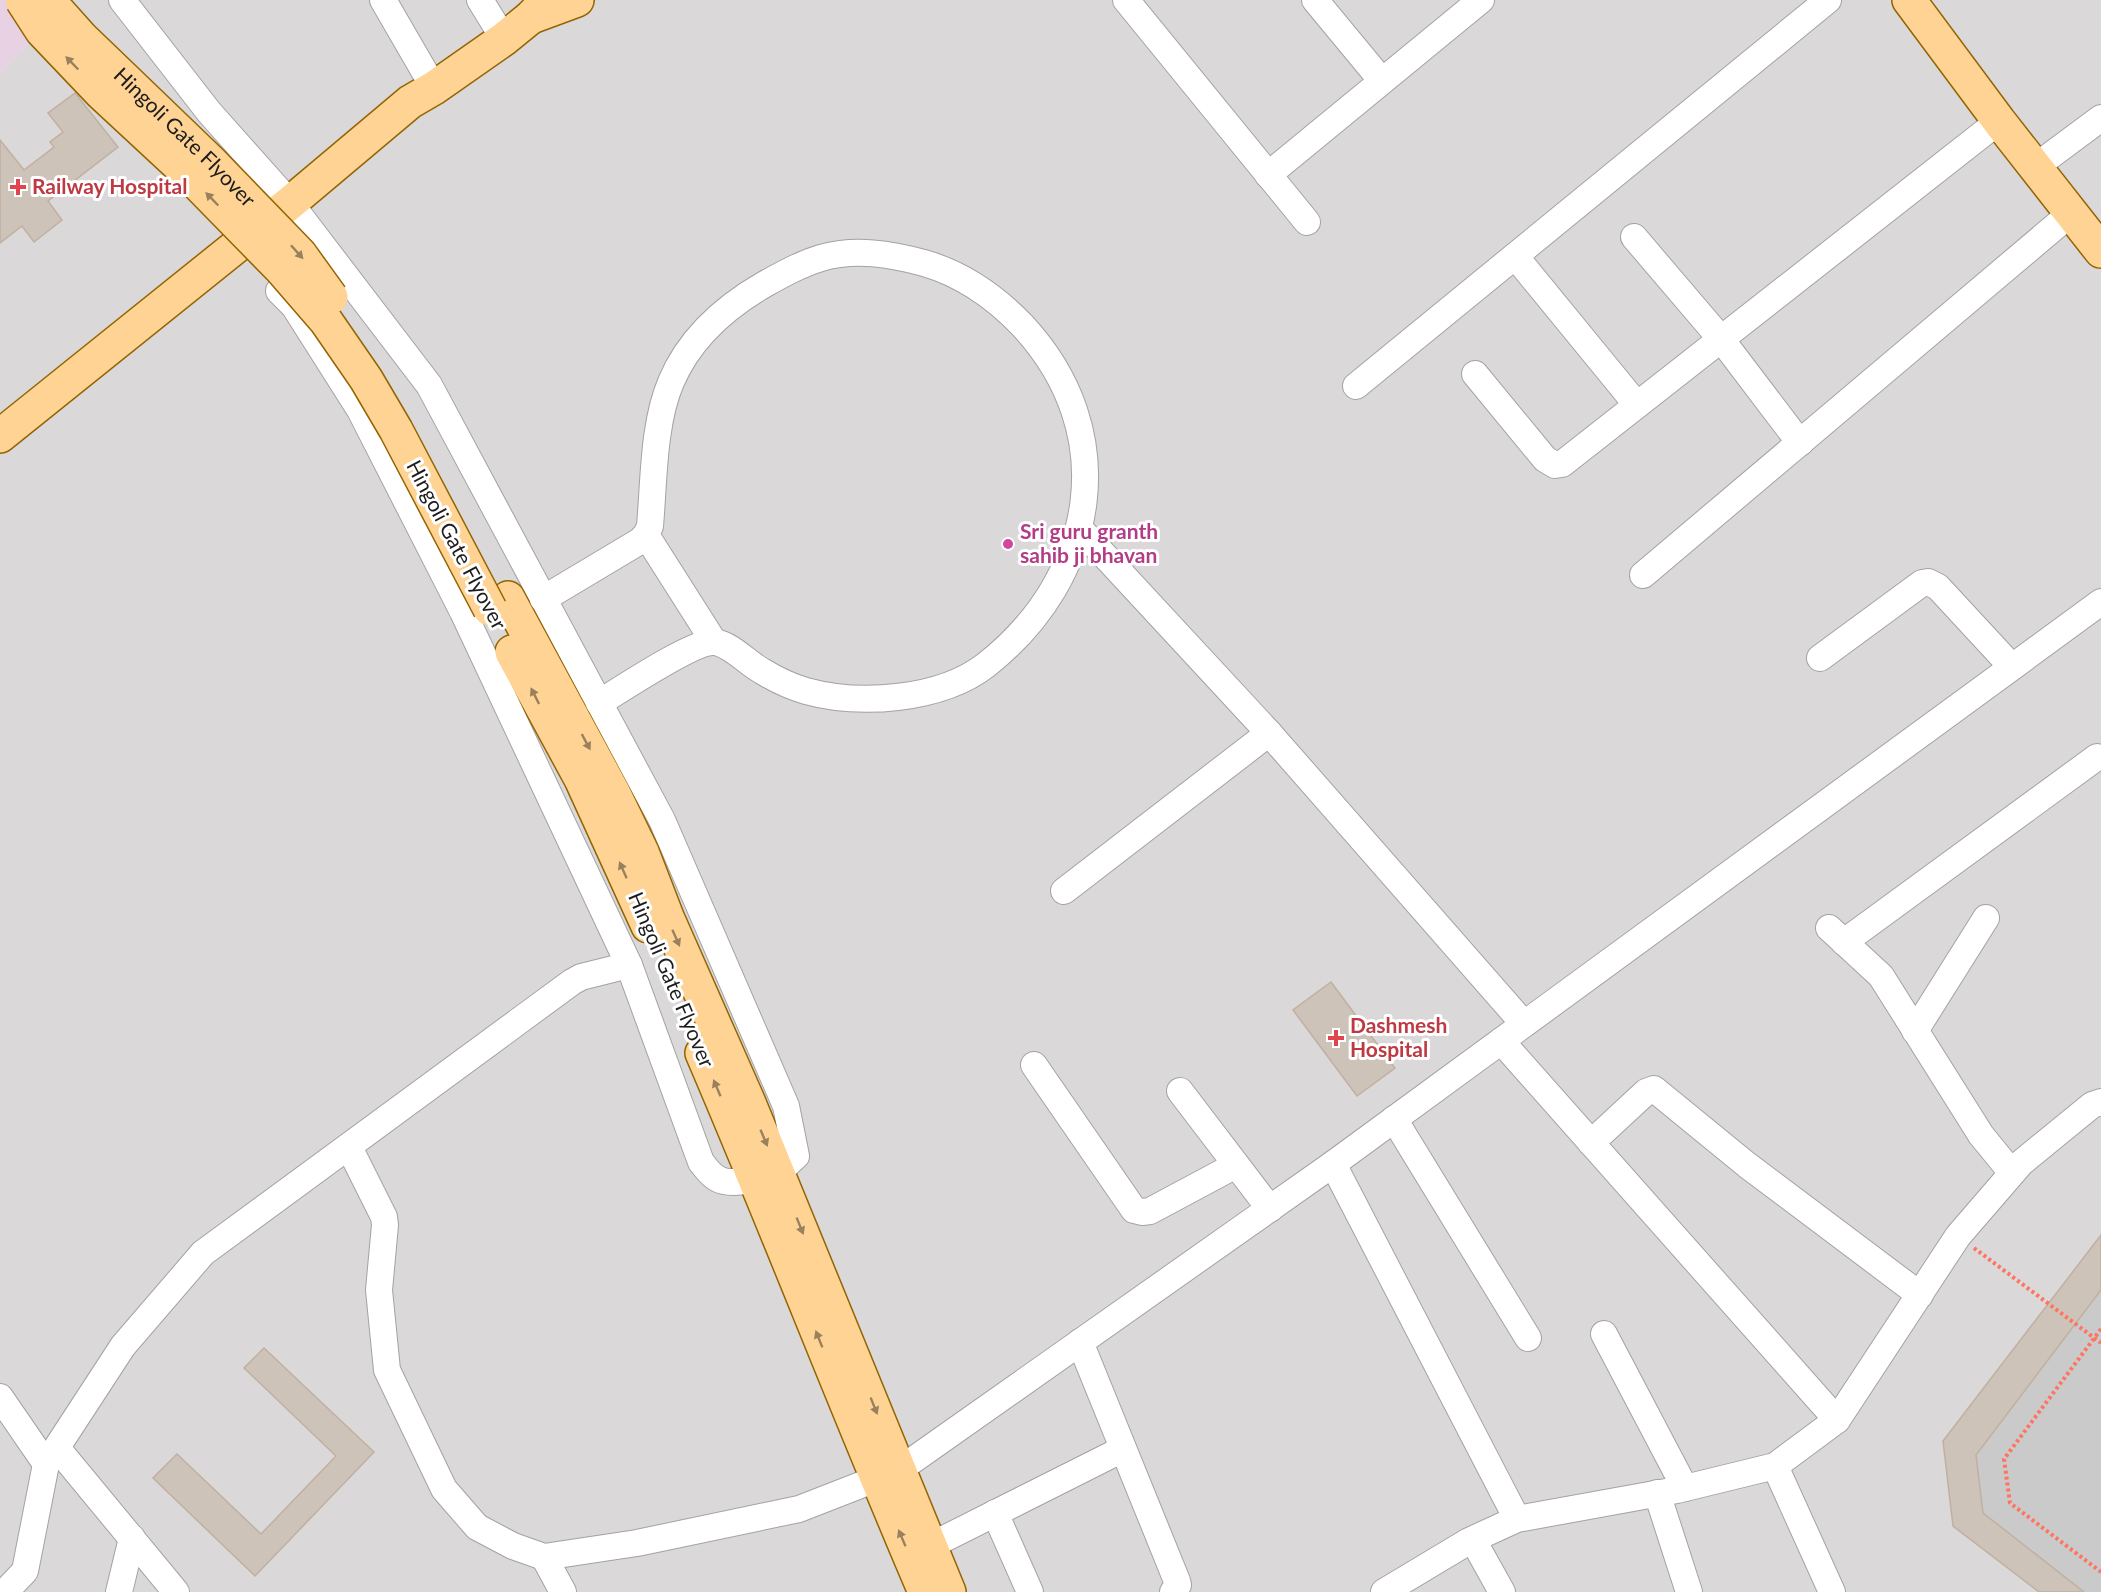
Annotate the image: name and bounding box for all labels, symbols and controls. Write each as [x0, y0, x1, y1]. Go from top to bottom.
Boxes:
one-way arrow [66, 56, 80, 70]
street label: Hingoli Gate Flyover [109, 62, 262, 212]
place label: Railway Hospital [32, 173, 187, 198]
marker: Railway Hospital [9, 178, 27, 196]
one-way arrow [205, 191, 219, 206]
one-way arrow [290, 244, 303, 259]
street label: Hingoli Gate Flyover [402, 455, 513, 634]
place label: Sri guru granth sahib ji bhavan [1020, 518, 1158, 567]
marker: Sri guru granth sahib ji bhavan [1001, 537, 1015, 551]
one-way arrow [531, 688, 540, 705]
one-way arrow [581, 733, 591, 750]
one-way arrow [619, 862, 628, 879]
street label: Hingoli Gate Flyover [624, 888, 721, 1071]
one-way arrow [671, 929, 681, 947]
place label: Dashmesh Hospital [1350, 1012, 1447, 1061]
marker: Dashmesh Hospital [1327, 1029, 1345, 1047]
one-way arrow [712, 1079, 722, 1097]
one-way arrow [759, 1129, 769, 1147]
one-way arrow [796, 1217, 805, 1235]
one-way arrow [814, 1329, 824, 1347]
one-way arrow [869, 1398, 879, 1416]
one-way arrow [897, 1529, 907, 1547]

